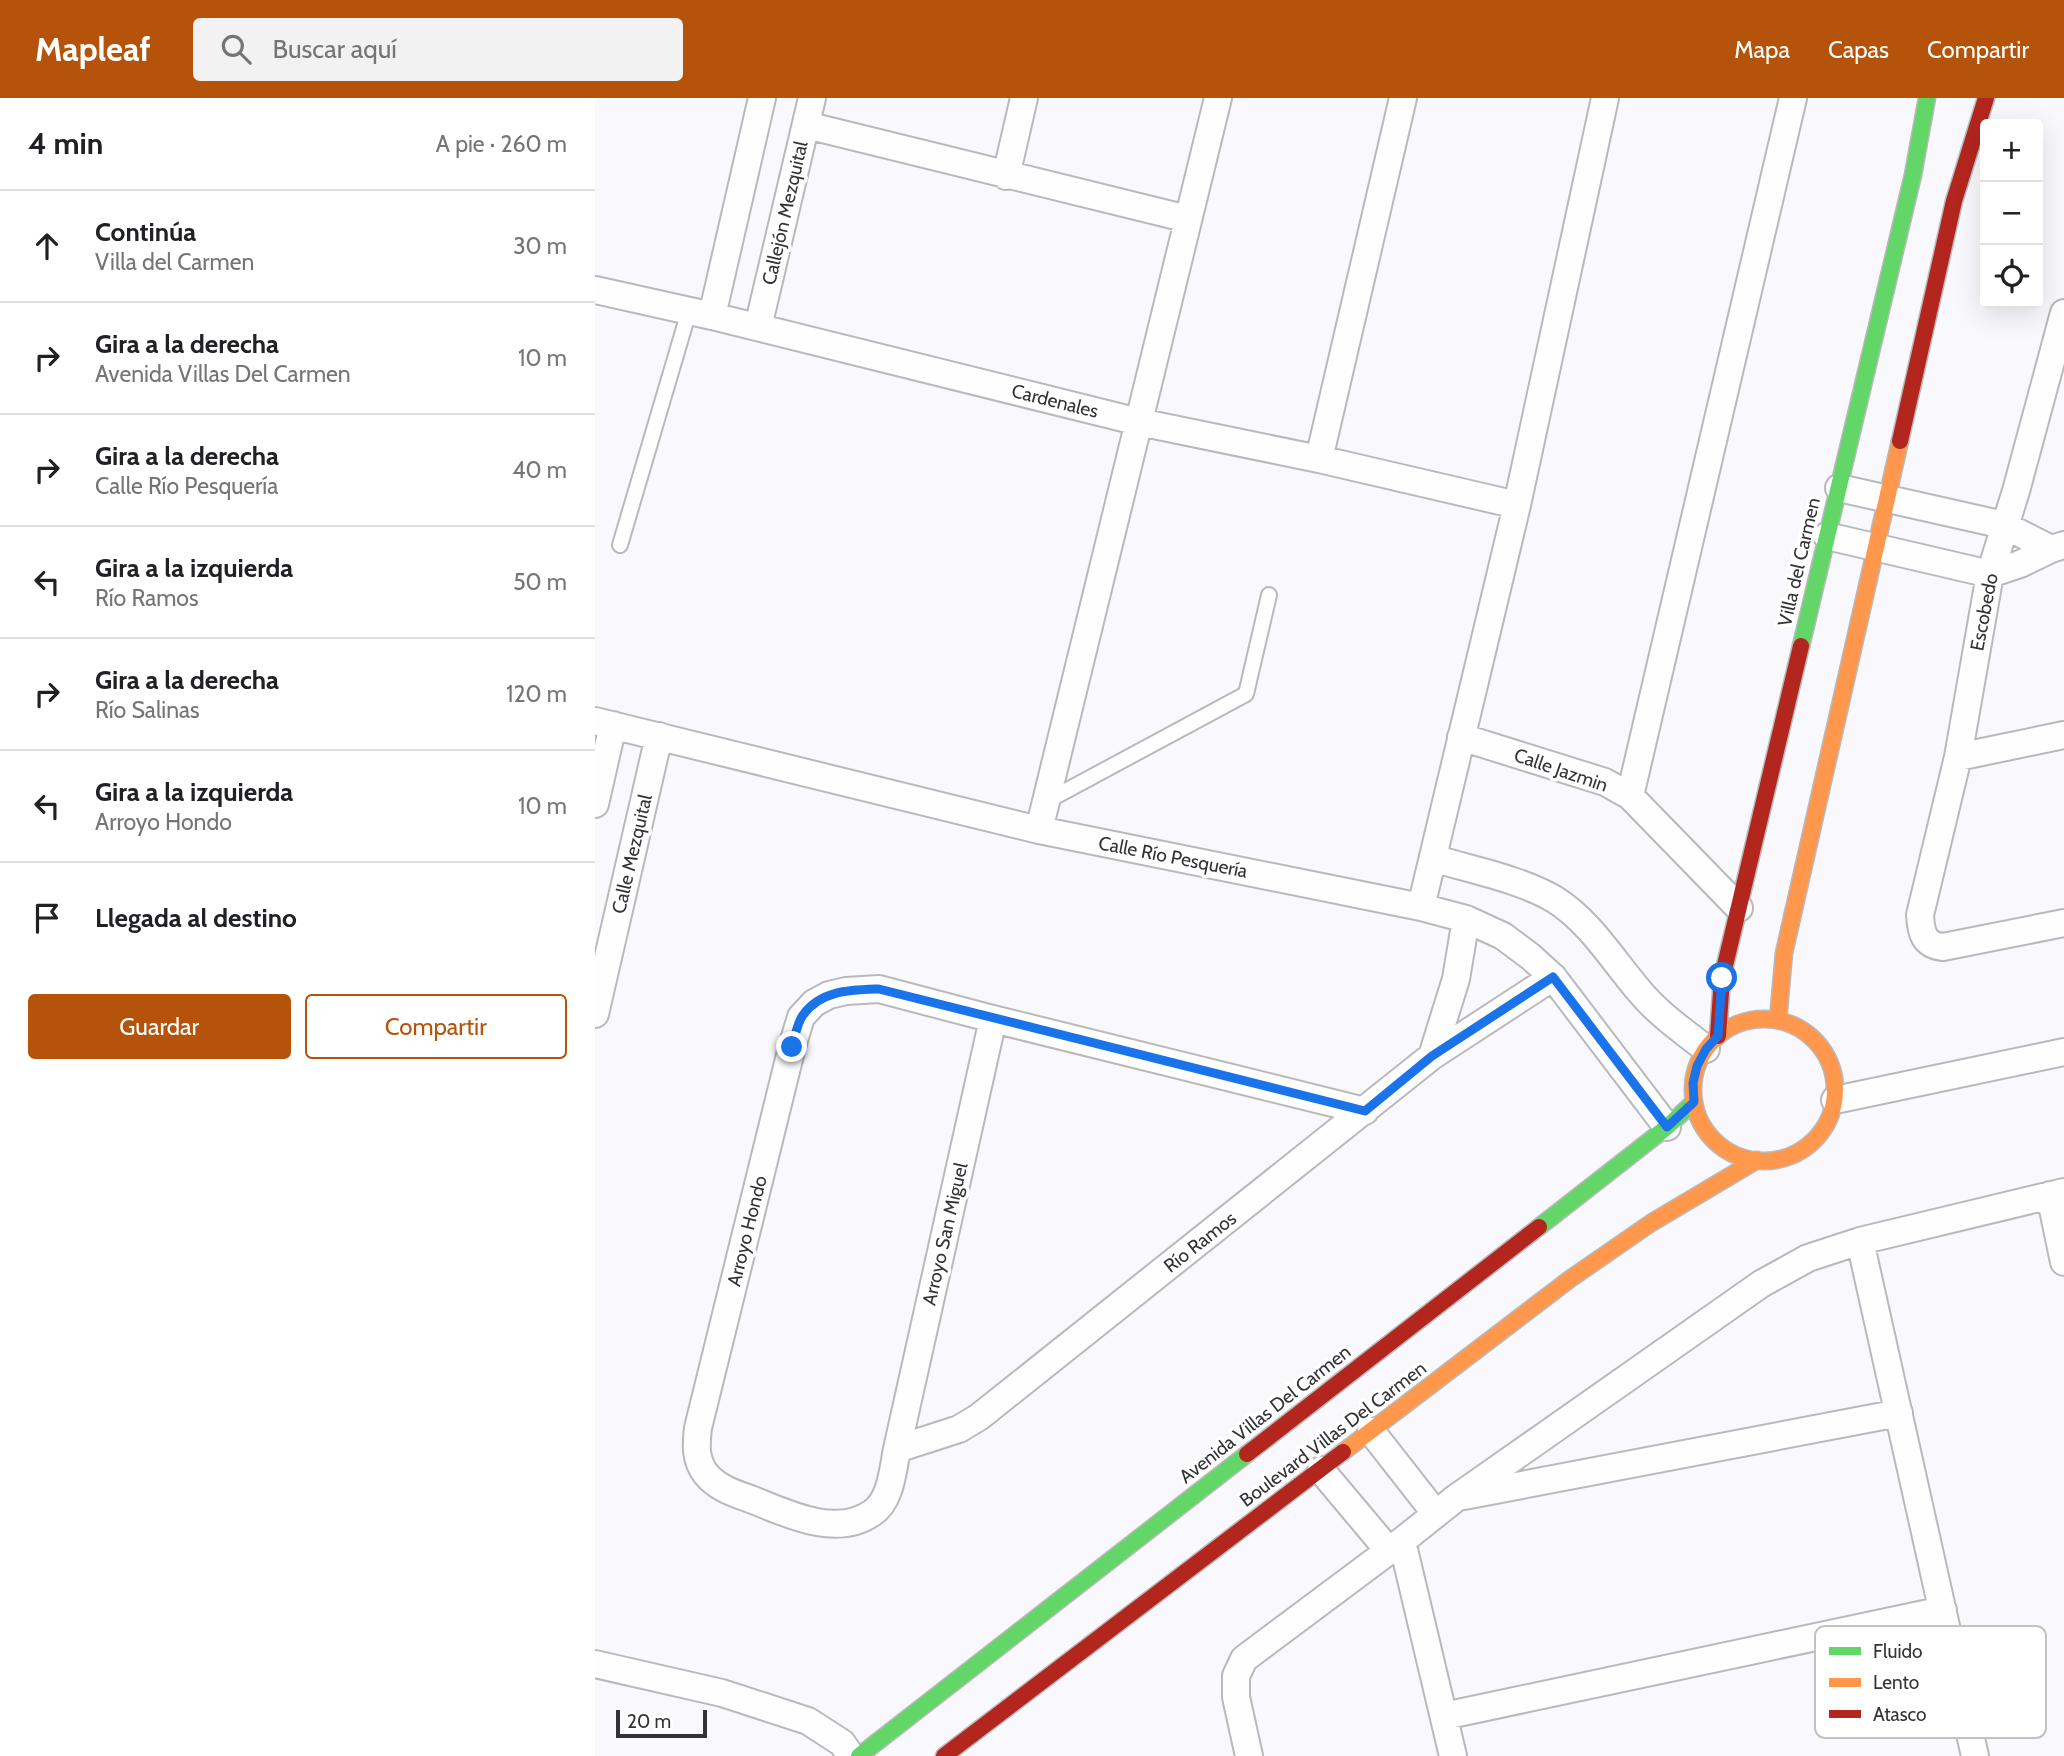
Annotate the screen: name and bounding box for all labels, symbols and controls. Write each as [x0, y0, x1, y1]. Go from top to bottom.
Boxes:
search box [193, 18, 683, 81]
text: Mapleaf [35, 29, 151, 69]
icon: search [217, 30, 255, 68]
text: Buscar aquí [273, 33, 397, 65]
text: Mapa [1734, 35, 1790, 64]
text: Capas [1828, 35, 1889, 64]
text: Compartir [1927, 35, 2029, 64]
map controls [1980, 119, 2043, 308]
button: + [1980, 119, 2043, 182]
text: 4 min [28, 125, 103, 162]
text: A pie · 260 m [436, 130, 567, 158]
street label: Callejón Mezquital [757, 138, 813, 287]
button: − [1980, 182, 2043, 245]
text: Continúa [95, 216, 196, 248]
icon: ahead [28, 227, 66, 265]
text: 30 m [513, 232, 567, 260]
button: locate [1980, 245, 2043, 308]
text: Villa del Carmen [95, 248, 254, 276]
text: Gira a la derecha [95, 328, 279, 360]
icon: right [28, 339, 66, 377]
text: 10 m [518, 344, 567, 372]
text: Avenida Villas Del Carmen [95, 360, 351, 388]
street label: Cardenales [1009, 379, 1101, 423]
text: Gira a la derecha [95, 440, 279, 472]
icon: right [28, 451, 66, 489]
text: 40 m [512, 456, 567, 484]
text: Calle Río Pesquería [95, 472, 278, 500]
street label: Villa del Carmen [1773, 495, 1825, 629]
text: Gira a la izquierda [95, 552, 293, 584]
icon: left [28, 563, 66, 601]
text: 50 m [513, 568, 567, 596]
street label: Escobedo [1965, 571, 2003, 653]
text: Río Ramos [95, 584, 199, 612]
text: Gira a la derecha [95, 664, 279, 696]
icon: right [28, 675, 66, 713]
text: 120 m [506, 680, 567, 708]
text: Río Salinas [95, 696, 200, 724]
street label: Calle Jazmin [1511, 743, 1611, 797]
text: Gira a la izquierda [95, 776, 293, 808]
icon: left [28, 787, 66, 825]
text: 10 m [518, 792, 567, 820]
street label: Calle Mezquital [607, 792, 657, 916]
text: Arroyo Hondo [95, 808, 232, 836]
street label: Calle Río Pesquería [1096, 831, 1250, 883]
icon: arrive [28, 899, 66, 937]
text: Llegada al destino [95, 902, 297, 934]
route start [1706, 962, 1737, 993]
button: Guardar [28, 994, 291, 1059]
button: Compartir [305, 994, 567, 1059]
route end [776, 1031, 807, 1062]
street label: Arroyo San Miguel [917, 1160, 973, 1308]
street label: Arroyo Hondo [722, 1173, 772, 1289]
street label: Río Ramos [1159, 1207, 1241, 1277]
street label: Avenida Villas Del Carmen [1175, 1340, 1355, 1488]
street label: Boulevard Villas Del Carmen [1235, 1356, 1431, 1512]
legend [1815, 1626, 2046, 1738]
text: Fluido [1873, 1640, 1922, 1663]
text: Lento [1873, 1671, 1919, 1694]
text: Atasco [1873, 1703, 1927, 1726]
scale bar [616, 1707, 707, 1739]
text: 20 m [627, 1710, 671, 1733]

